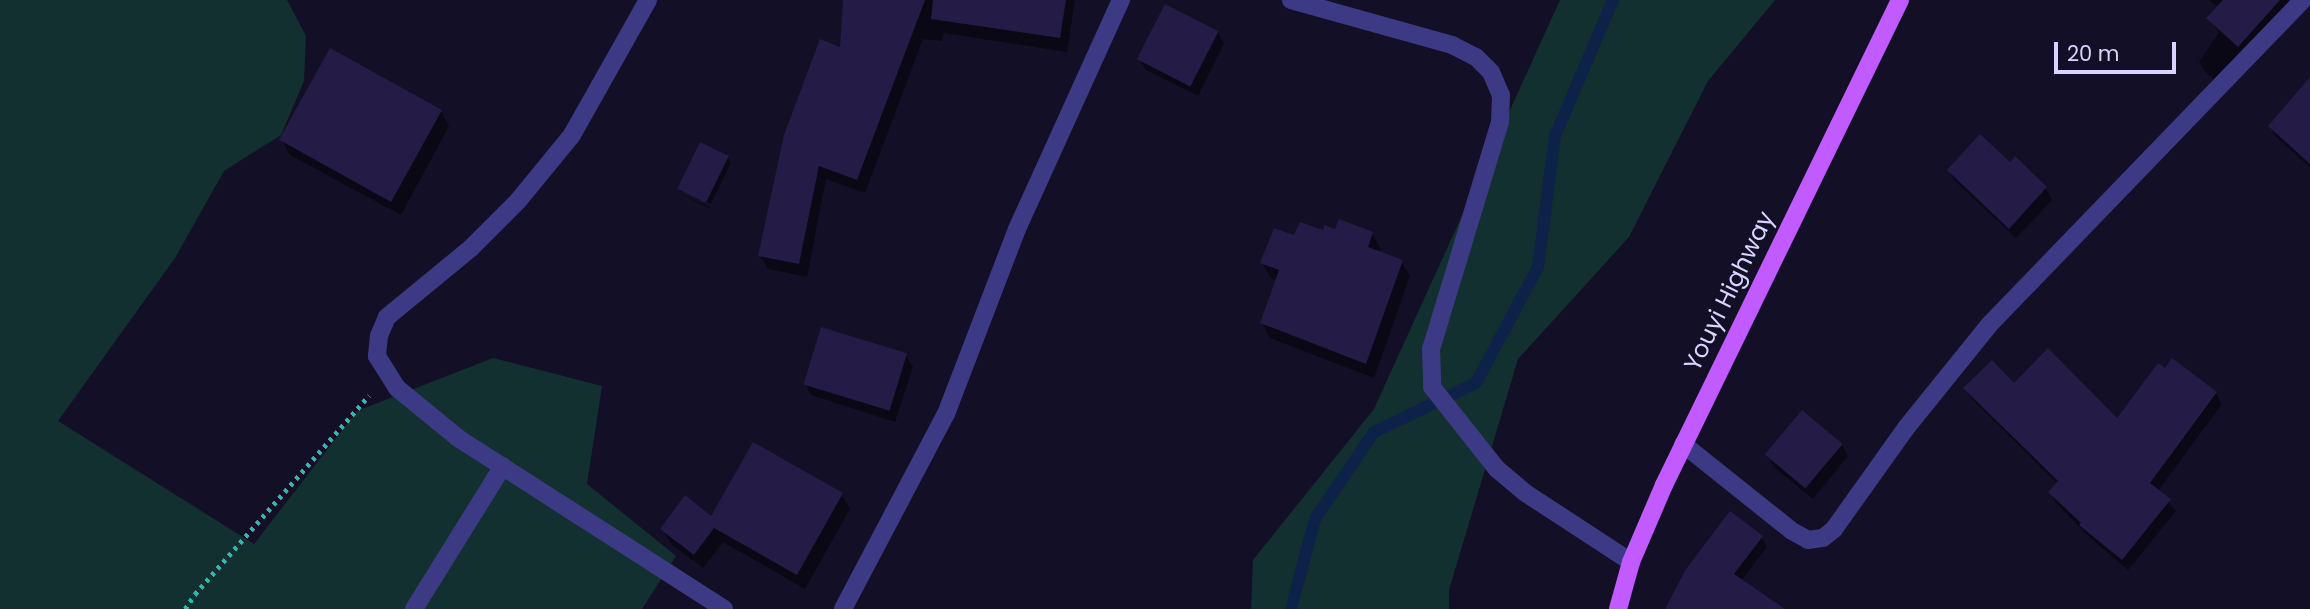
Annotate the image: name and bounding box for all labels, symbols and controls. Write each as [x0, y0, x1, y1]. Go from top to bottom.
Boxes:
scale bar [2058, 28, 2180, 72]
text: 20 m [2067, 39, 2120, 68]
street label: Youyi Highway [1678, 206, 1780, 376]

